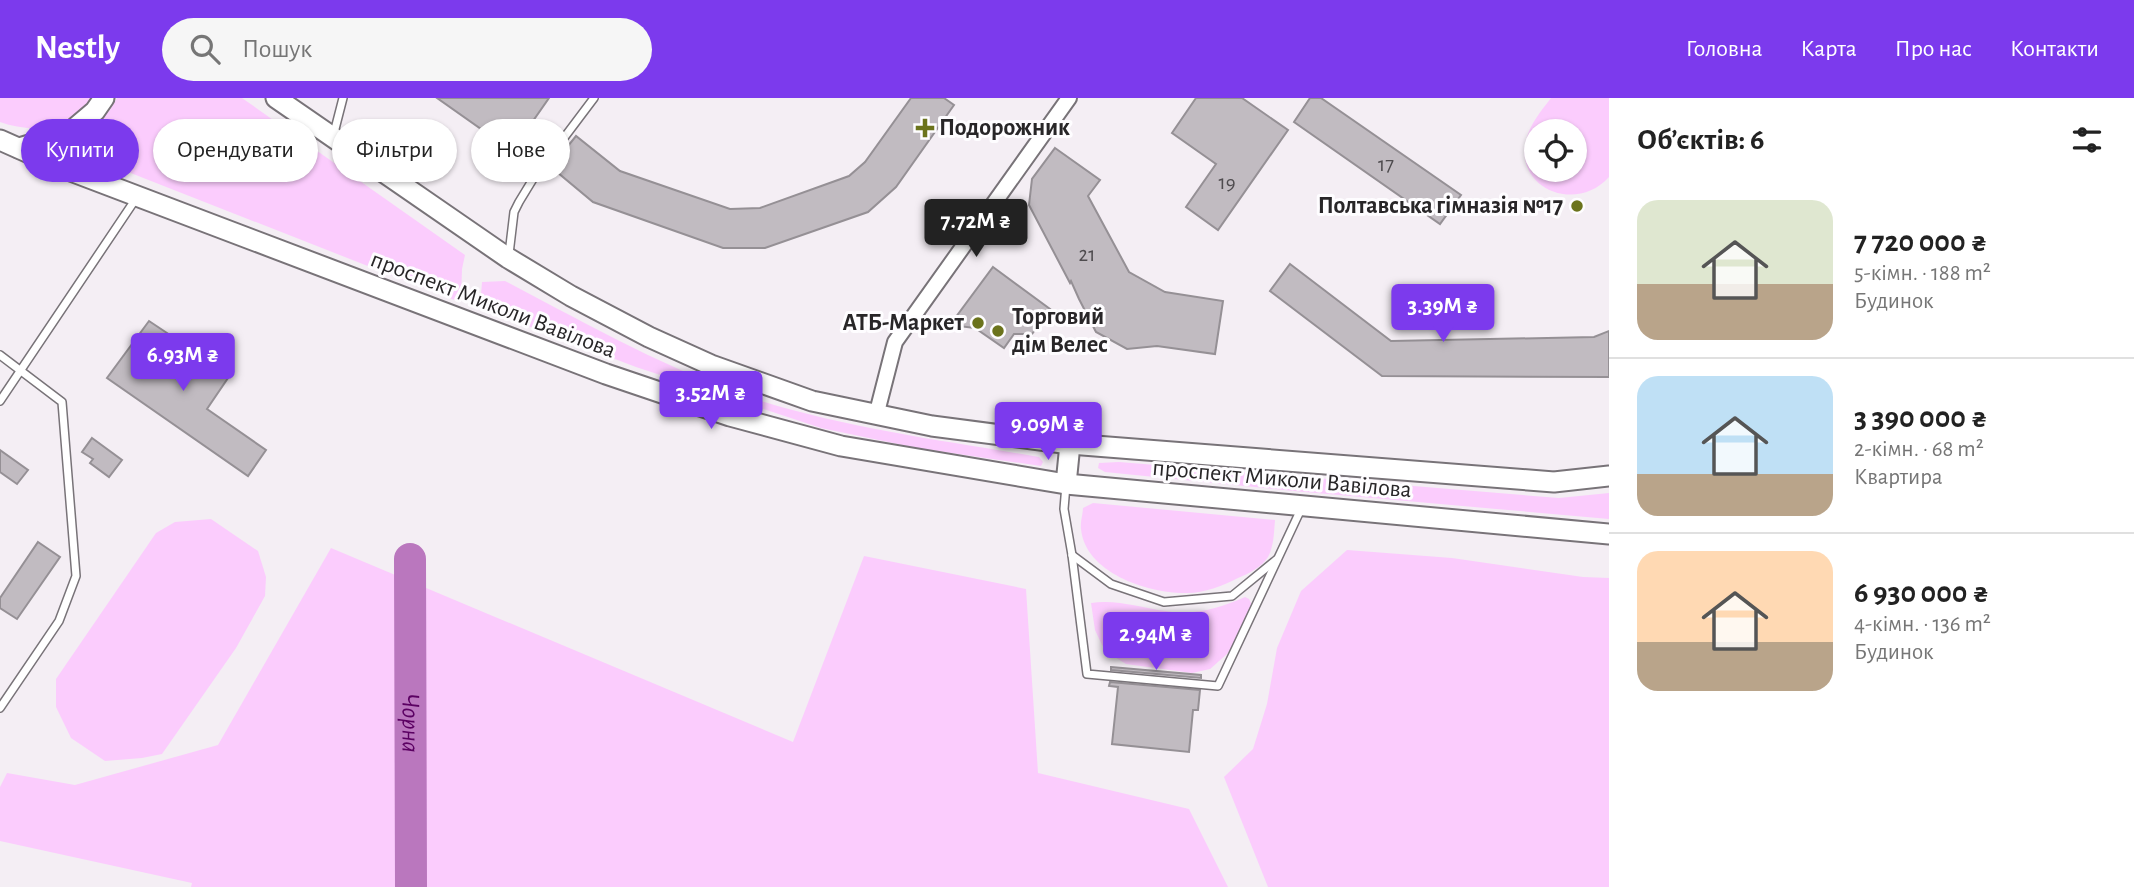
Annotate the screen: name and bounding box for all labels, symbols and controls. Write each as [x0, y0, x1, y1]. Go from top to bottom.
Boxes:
search box [162, 18, 652, 81]
icon: search [186, 30, 224, 68]
text: Nestly [35, 32, 120, 65]
text: Пошук [242, 36, 312, 62]
text: Головна [1686, 37, 1762, 61]
text: Карта [1800, 37, 1857, 61]
text: Про нас [1895, 37, 1972, 61]
text: Контакти [2010, 37, 2099, 61]
place label: Подорожник [939, 116, 1070, 140]
chip: Купити [21, 119, 139, 182]
chip: Орендувати [153, 119, 318, 182]
chip: Фільтри [332, 119, 457, 182]
chip: Нове [471, 119, 570, 182]
map controls [1524, 119, 1587, 182]
button: locate [1524, 119, 1587, 182]
marker: Подорожник [917, 120, 933, 136]
icon: filters [2068, 121, 2106, 159]
text: Об’єктів: 6 [1637, 125, 1764, 155]
house number: 17 [1378, 154, 1394, 175]
house number: 19 [1218, 172, 1236, 193]
place label: Полтавська гімназія №17 [1318, 194, 1563, 218]
marker: Полтавська гімназія №17 [1569, 198, 1585, 214]
pin: 7.72M ₴ [911, 200, 1041, 259]
text: 7.72M ₴ [940, 210, 1012, 233]
text: 7 720 000 ₴ [1854, 227, 1987, 257]
icon: home [1693, 228, 1777, 312]
house number: 21 [1079, 244, 1095, 265]
street label: проспект Миколи Вавілова [367, 247, 619, 363]
text: 5-кімн. · 188 m² [1854, 262, 1991, 285]
pin: 3.39M ₴ [1378, 285, 1508, 344]
text: Будинок [1854, 290, 1934, 313]
text: 3.39M ₴ [1407, 295, 1479, 318]
place label: Торговий дім Велес [1012, 305, 1108, 357]
place label: АТБ-Маркет [843, 311, 965, 335]
marker: АТБ-Маркет [970, 315, 986, 331]
marker: Торговий дім Велес [990, 323, 1006, 339]
pin: 6.93M ₴ [118, 334, 248, 393]
text: 6.93M ₴ [147, 344, 219, 367]
pin: 3.52M ₴ [646, 372, 776, 431]
text: 3.52M ₴ [675, 382, 747, 405]
pin: 9.09M ₴ [983, 402, 1113, 462]
text: 3 390 000 ₴ [1854, 403, 1988, 433]
icon: home [1693, 404, 1777, 488]
text: 9.09M ₴ [1011, 413, 1085, 436]
text: 2-кімн. · 68 m² [1854, 438, 1984, 461]
street label: проспект Миколи Вавілова [1151, 456, 1413, 502]
text: Квартира [1854, 466, 1942, 489]
text: 6 930 000 ₴ [1854, 578, 1989, 608]
icon: home [1693, 579, 1777, 663]
pin: 2.94M ₴ [1091, 612, 1221, 672]
text: 4-кімн. · 136 m² [1854, 613, 1991, 636]
text: 2.94M ₴ [1119, 623, 1193, 646]
text: Будинок [1854, 641, 1934, 664]
water label: Чорна [397, 693, 424, 753]

